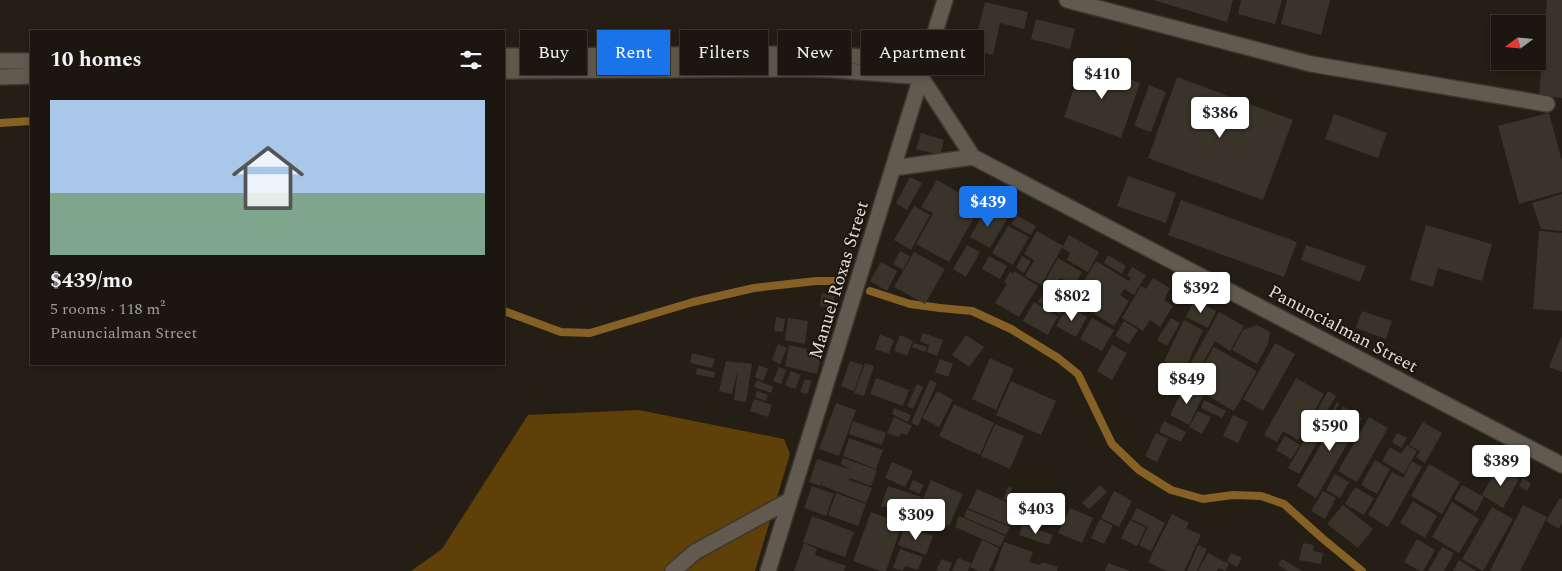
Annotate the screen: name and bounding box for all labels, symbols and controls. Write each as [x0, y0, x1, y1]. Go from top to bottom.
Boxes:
north arrow [1491, 15, 1546, 70]
map controls [1491, 15, 1546, 70]
chip: Buy [520, 30, 587, 75]
chip: Rent [597, 30, 670, 75]
chip: Filters [680, 30, 768, 75]
chip: New [778, 30, 851, 75]
chip: Apartment [861, 30, 984, 75]
text: 10 homes [50, 44, 142, 76]
icon: filters [457, 46, 485, 74]
pin: $410 [1072, 58, 1132, 100]
text: $410 [1084, 62, 1120, 86]
pin: $386 [1190, 96, 1250, 139]
text: $386 [1202, 101, 1238, 125]
icon: home [223, 133, 313, 223]
pin: $439 [958, 186, 1018, 228]
text: $439 [970, 190, 1006, 214]
street label: Manuel Roxas Street [802, 198, 876, 362]
text: $439/mo [50, 265, 133, 297]
pin: $392 [1171, 272, 1231, 314]
text: $392 [1183, 276, 1219, 300]
street label: Panuncialman Street [1264, 278, 1422, 380]
pin: $802 [1042, 280, 1102, 322]
text: $802 [1054, 284, 1090, 308]
text: 5 rooms · 118 m² [50, 297, 165, 321]
text: Panuncialman Street [50, 321, 197, 345]
pin: $849 [1157, 362, 1217, 405]
text: $849 [1169, 367, 1205, 391]
pin: $590 [1300, 410, 1360, 452]
text: $590 [1312, 414, 1348, 438]
pin: $389 [1471, 444, 1531, 487]
text: $389 [1483, 449, 1519, 473]
pin: $403 [1006, 492, 1066, 535]
text: $403 [1018, 497, 1054, 521]
pin: $309 [886, 498, 946, 541]
text: $309 [898, 503, 934, 527]

